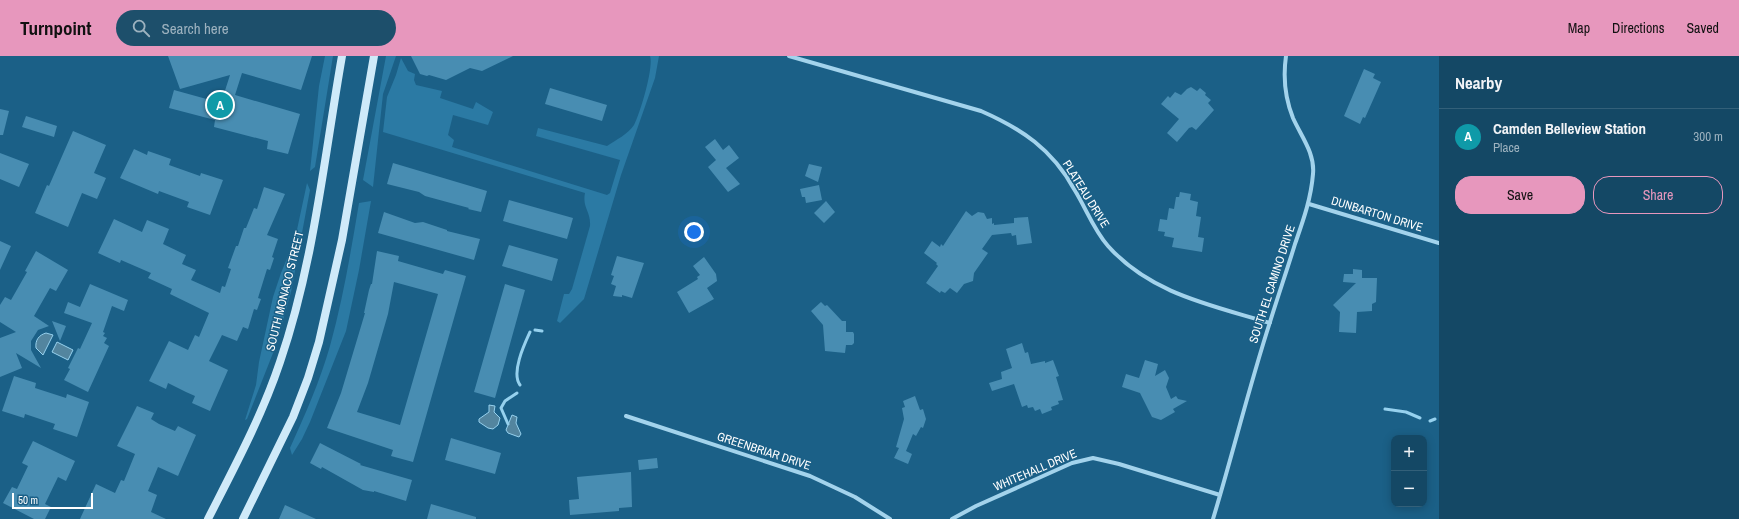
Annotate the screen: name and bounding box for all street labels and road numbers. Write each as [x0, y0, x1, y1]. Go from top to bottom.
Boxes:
street label: PLATEAU DRIVE [1059, 157, 1113, 231]
street label: DUNBARTON DRIVE [1329, 192, 1425, 236]
street label: SOUTH EL CAMINO DRIVE [1245, 223, 1299, 345]
street label: SOUTH MONACO STREET [262, 229, 308, 353]
street label: GREENBRIAR DRIVE [715, 428, 813, 474]
street label: WHITEHALL DRIVE [991, 445, 1079, 495]

